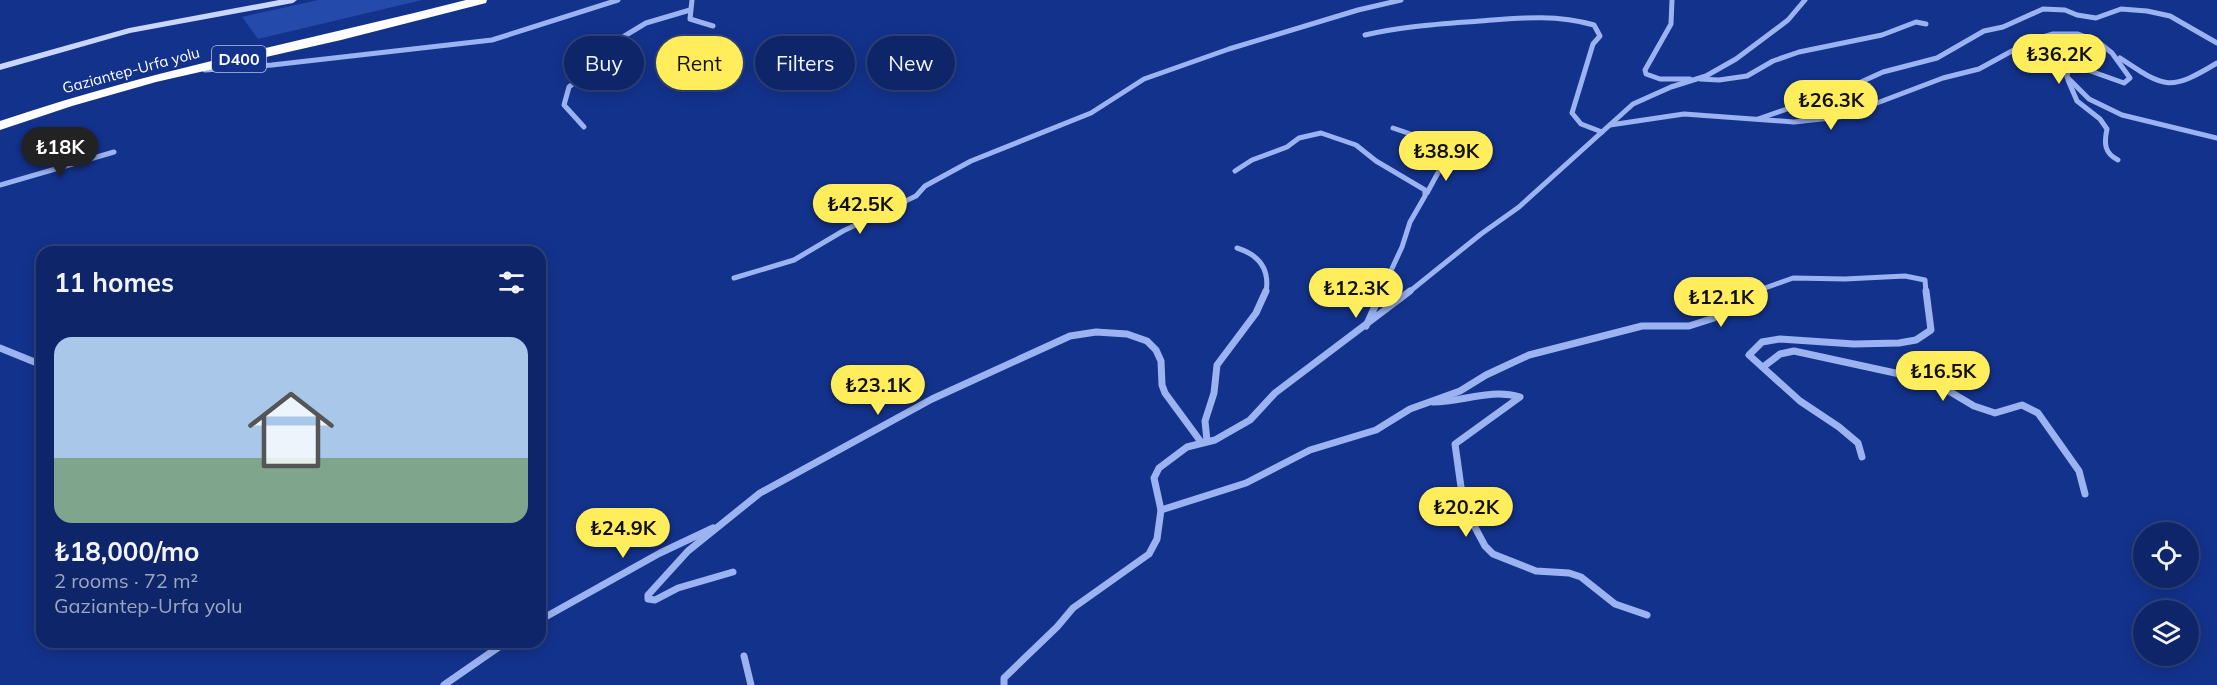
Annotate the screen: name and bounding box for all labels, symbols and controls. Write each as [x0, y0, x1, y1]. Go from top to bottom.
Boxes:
pin: ₺36.2K [2010, 34, 2108, 85]
chip: Buy [564, 36, 644, 90]
chip: Rent [656, 36, 743, 90]
chip: Filters [755, 36, 855, 90]
chip: New [867, 36, 955, 90]
text: ₺36.2K [2026, 41, 2092, 66]
street label: Gaziantep-Urfa yolu [60, 43, 202, 97]
road number: D400 [212, 46, 266, 72]
pin: ₺26.3K [1782, 80, 1880, 131]
text: ₺26.3K [1798, 87, 1864, 112]
pin: ₺18K [24, 127, 96, 178]
pin: ₺38.9K [1397, 131, 1495, 182]
text: ₺18K [35, 134, 85, 159]
text: ₺38.9K [1413, 138, 1479, 163]
pin: ₺42.5K [811, 184, 909, 235]
text: ₺42.5K [827, 191, 893, 216]
text: 11 homes [54, 266, 174, 299]
icon: filters [495, 266, 528, 299]
pin: ₺12.3K [1307, 268, 1405, 319]
text: ₺12.3K [1323, 275, 1389, 300]
pin: ₺12.1K [1672, 277, 1770, 328]
text: ₺12.1K [1688, 284, 1754, 309]
pin: ₺16.5K [1894, 351, 1992, 402]
text: ₺16.5K [1910, 358, 1976, 383]
pin: ₺23.1K [829, 365, 927, 416]
text: ₺23.1K [845, 372, 911, 397]
icon: home [237, 376, 345, 484]
pin: ₺20.2K [1417, 487, 1515, 538]
text: ₺20.2K [1433, 494, 1499, 519]
pin: ₺24.9K [574, 508, 672, 559]
text: ₺24.9K [590, 515, 656, 540]
map controls [2133, 522, 2199, 666]
button: locate [2133, 522, 2199, 588]
text: ₺18,000/mo [54, 535, 199, 568]
text: 2 rooms · 72 m² [54, 568, 198, 593]
text: Gaziantep-Urfa yolu [54, 593, 243, 618]
button: layers [2133, 600, 2199, 666]

